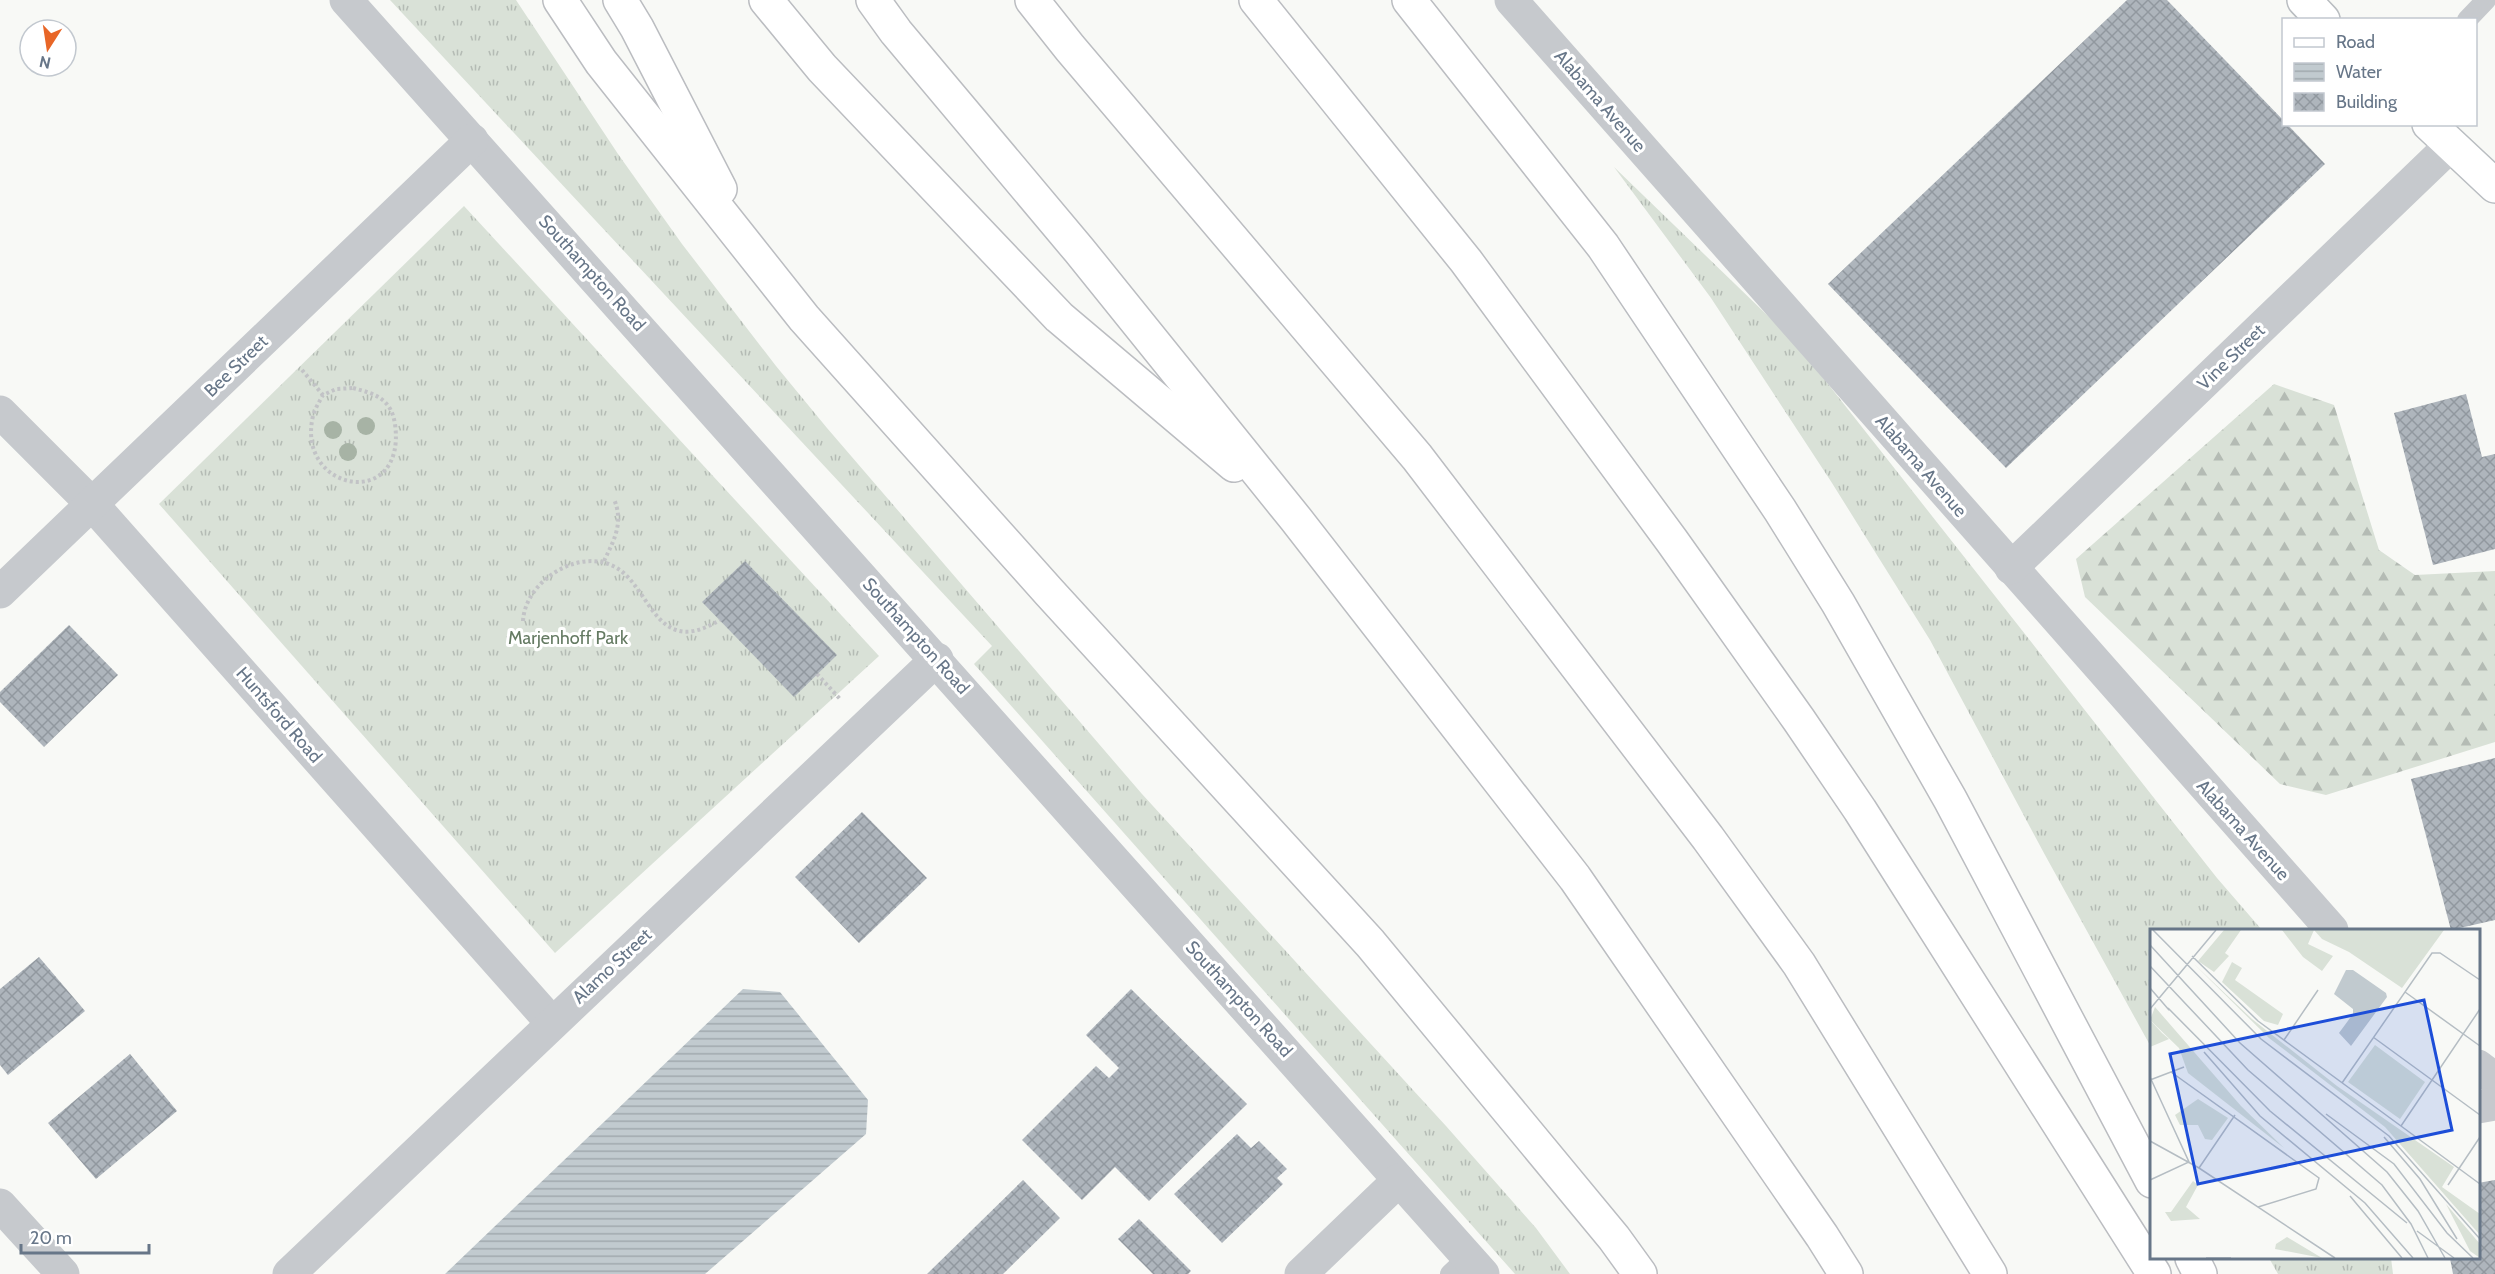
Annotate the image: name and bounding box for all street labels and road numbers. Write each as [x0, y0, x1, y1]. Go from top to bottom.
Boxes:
street label: Alabama Avenue [1550, 45, 1650, 157]
street label: Southampton Road [534, 210, 650, 336]
street label: Vine Street [2193, 319, 2269, 395]
street label: Bee Street [200, 330, 272, 402]
street label: Alabama Avenue [1871, 410, 1971, 522]
street label: Southampton Road [858, 573, 974, 699]
street label: Huntsford Road [231, 663, 327, 767]
street label: Alabama Avenue [2192, 775, 2294, 885]
street label: Alamo Street [568, 924, 656, 1008]
street label: Southampton Road [1181, 936, 1297, 1062]

